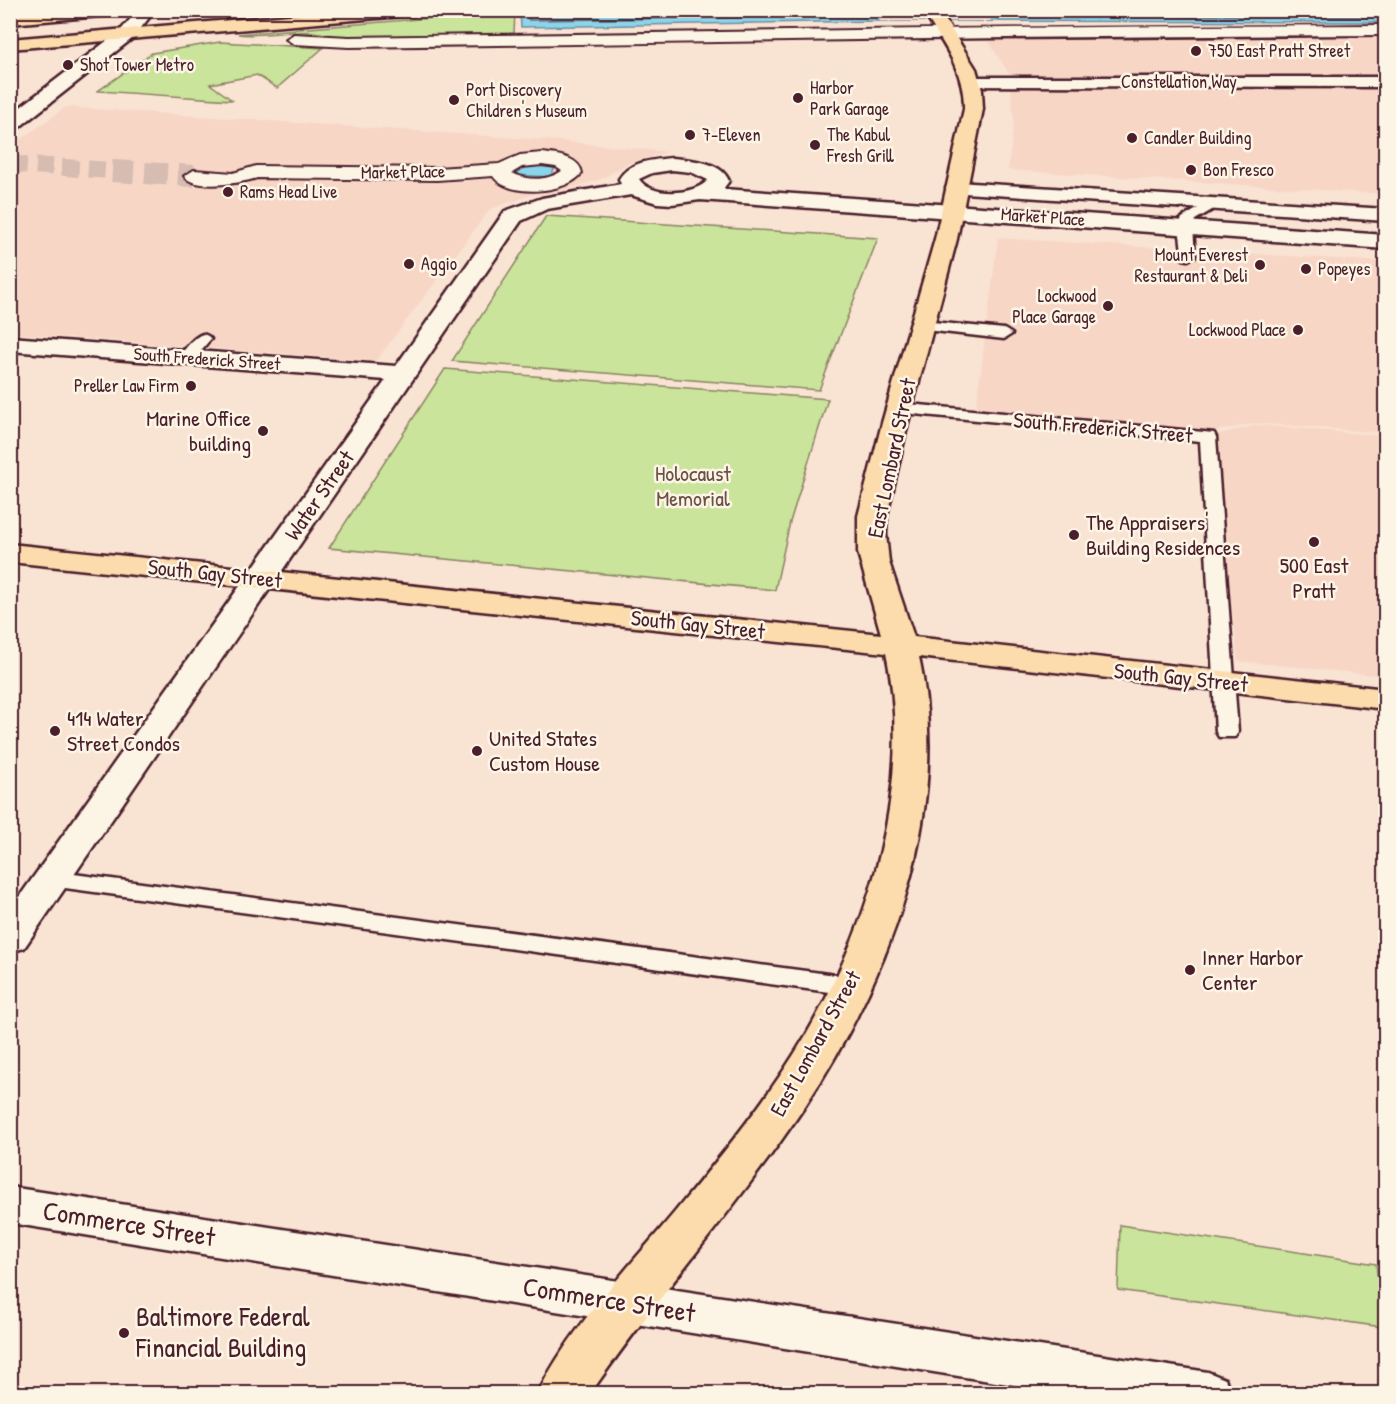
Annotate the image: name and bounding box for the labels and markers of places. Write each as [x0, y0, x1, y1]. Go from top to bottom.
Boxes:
place label: 750 East Pratt Street [1208, 38, 1351, 63]
marker: 750 East Pratt Street [1189, 44, 1203, 58]
place label: Shot Tower Metro [80, 52, 194, 77]
marker: Shot Tower Metro [61, 58, 75, 72]
place label: Harbor Park Garage [810, 75, 889, 121]
place label: Port Discovery Children's Museum [466, 77, 587, 123]
marker: Harbor Park Garage [791, 91, 805, 105]
marker: Port Discovery Children's Museum [447, 93, 461, 107]
place label: 7-Eleven [702, 122, 761, 147]
place label: The Kabul Fresh Grill [826, 122, 894, 168]
place label: Candler Building [1144, 125, 1251, 150]
marker: 7-Eleven [683, 128, 697, 142]
marker: Candler Building [1125, 131, 1139, 145]
marker: The Kabul Fresh Grill [808, 138, 822, 152]
place label: Bon Fresco [1203, 157, 1274, 182]
marker: Bon Fresco [1184, 163, 1198, 177]
place label: Rams Head Live [240, 179, 337, 204]
marker: Rams Head Live [221, 185, 235, 199]
place label: Mount Everest Restaurant & Deli [1135, 242, 1249, 288]
place label: Aggio [421, 251, 457, 276]
place label: Popeyes [1318, 256, 1371, 281]
marker: Aggio [402, 257, 416, 271]
marker: Mount Everest Restaurant & Deli [1253, 258, 1267, 272]
marker: Popeyes [1299, 262, 1313, 276]
place label: Lockwood Place Garage [1012, 283, 1096, 329]
marker: Lockwood Place Garage [1101, 299, 1115, 313]
place label: Lockwood Place [1189, 317, 1286, 342]
marker: Lockwood Place [1291, 323, 1305, 337]
place label: Preller Law Firm [74, 373, 179, 398]
marker: Preller Law Firm [184, 379, 198, 393]
place label: Marine Office building [146, 403, 251, 458]
marker: Marine Office building [256, 424, 270, 438]
place label: The Appraisers' Building Residences [1086, 507, 1240, 562]
marker: The Appraisers' Building Residences [1067, 528, 1081, 542]
marker: 500 East Pratt [1307, 535, 1321, 549]
place label: 500 East Pratt [1280, 550, 1349, 605]
place label: 414 Water Street Condos [67, 703, 180, 758]
place label: United States Custom House [489, 723, 600, 778]
marker: 414 Water Street Condos [48, 724, 62, 738]
marker: United States Custom House [470, 744, 484, 758]
place label: Inner Harbor Center [1202, 942, 1304, 997]
marker: Inner Harbor Center [1183, 963, 1197, 977]
place label: Baltimore Federal Financial Building [135, 1298, 311, 1366]
marker: Baltimore Federal Financial Building [117, 1326, 131, 1340]

